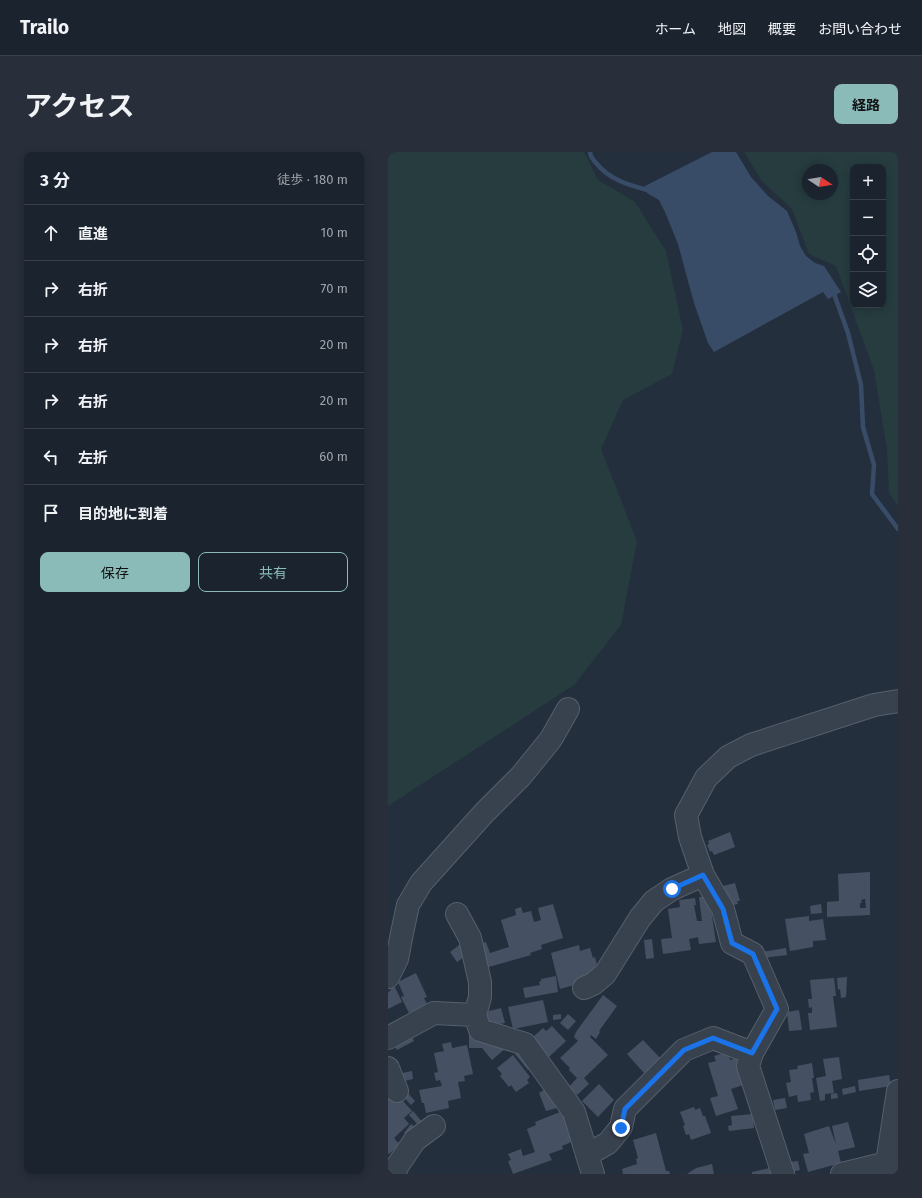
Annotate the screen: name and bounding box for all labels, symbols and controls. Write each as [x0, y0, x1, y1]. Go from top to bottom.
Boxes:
text: Trailo [20, 16, 69, 39]
text: ホーム [654, 21, 696, 38]
text: 地図 [718, 21, 746, 38]
text: 概要 [768, 21, 796, 38]
text: お問い合わせ [818, 21, 902, 38]
button: 経路 [834, 84, 898, 124]
text: アクセス [24, 90, 135, 123]
north arrow [802, 164, 838, 200]
map controls [850, 164, 886, 308]
button: + [850, 164, 886, 200]
text: 3 分 [40, 170, 70, 191]
text: 徒歩 · 180 m [277, 172, 348, 187]
button: − [850, 200, 886, 236]
icon: ahead [40, 222, 62, 244]
text: 直進 [78, 225, 108, 243]
text: 10 m [321, 225, 348, 240]
button: locate [850, 236, 886, 272]
button: layers [850, 272, 886, 308]
icon: right [40, 278, 62, 300]
text: 右折 [78, 281, 108, 299]
text: 70 m [321, 281, 348, 296]
icon: right [40, 334, 62, 356]
text: 右折 [78, 337, 108, 355]
text: 20 m [320, 337, 348, 352]
icon: right [40, 390, 62, 412]
text: 右折 [78, 393, 108, 411]
text: 20 m [320, 393, 348, 408]
icon: left [40, 446, 62, 468]
text: 左折 [78, 449, 108, 467]
text: 60 m [319, 449, 348, 464]
icon: arrive [40, 502, 62, 524]
text: 目的地に到着 [78, 505, 168, 523]
button: 保存 [40, 552, 190, 592]
button: 共有 [198, 552, 348, 592]
route start [663, 880, 681, 898]
route end [612, 1119, 630, 1137]

